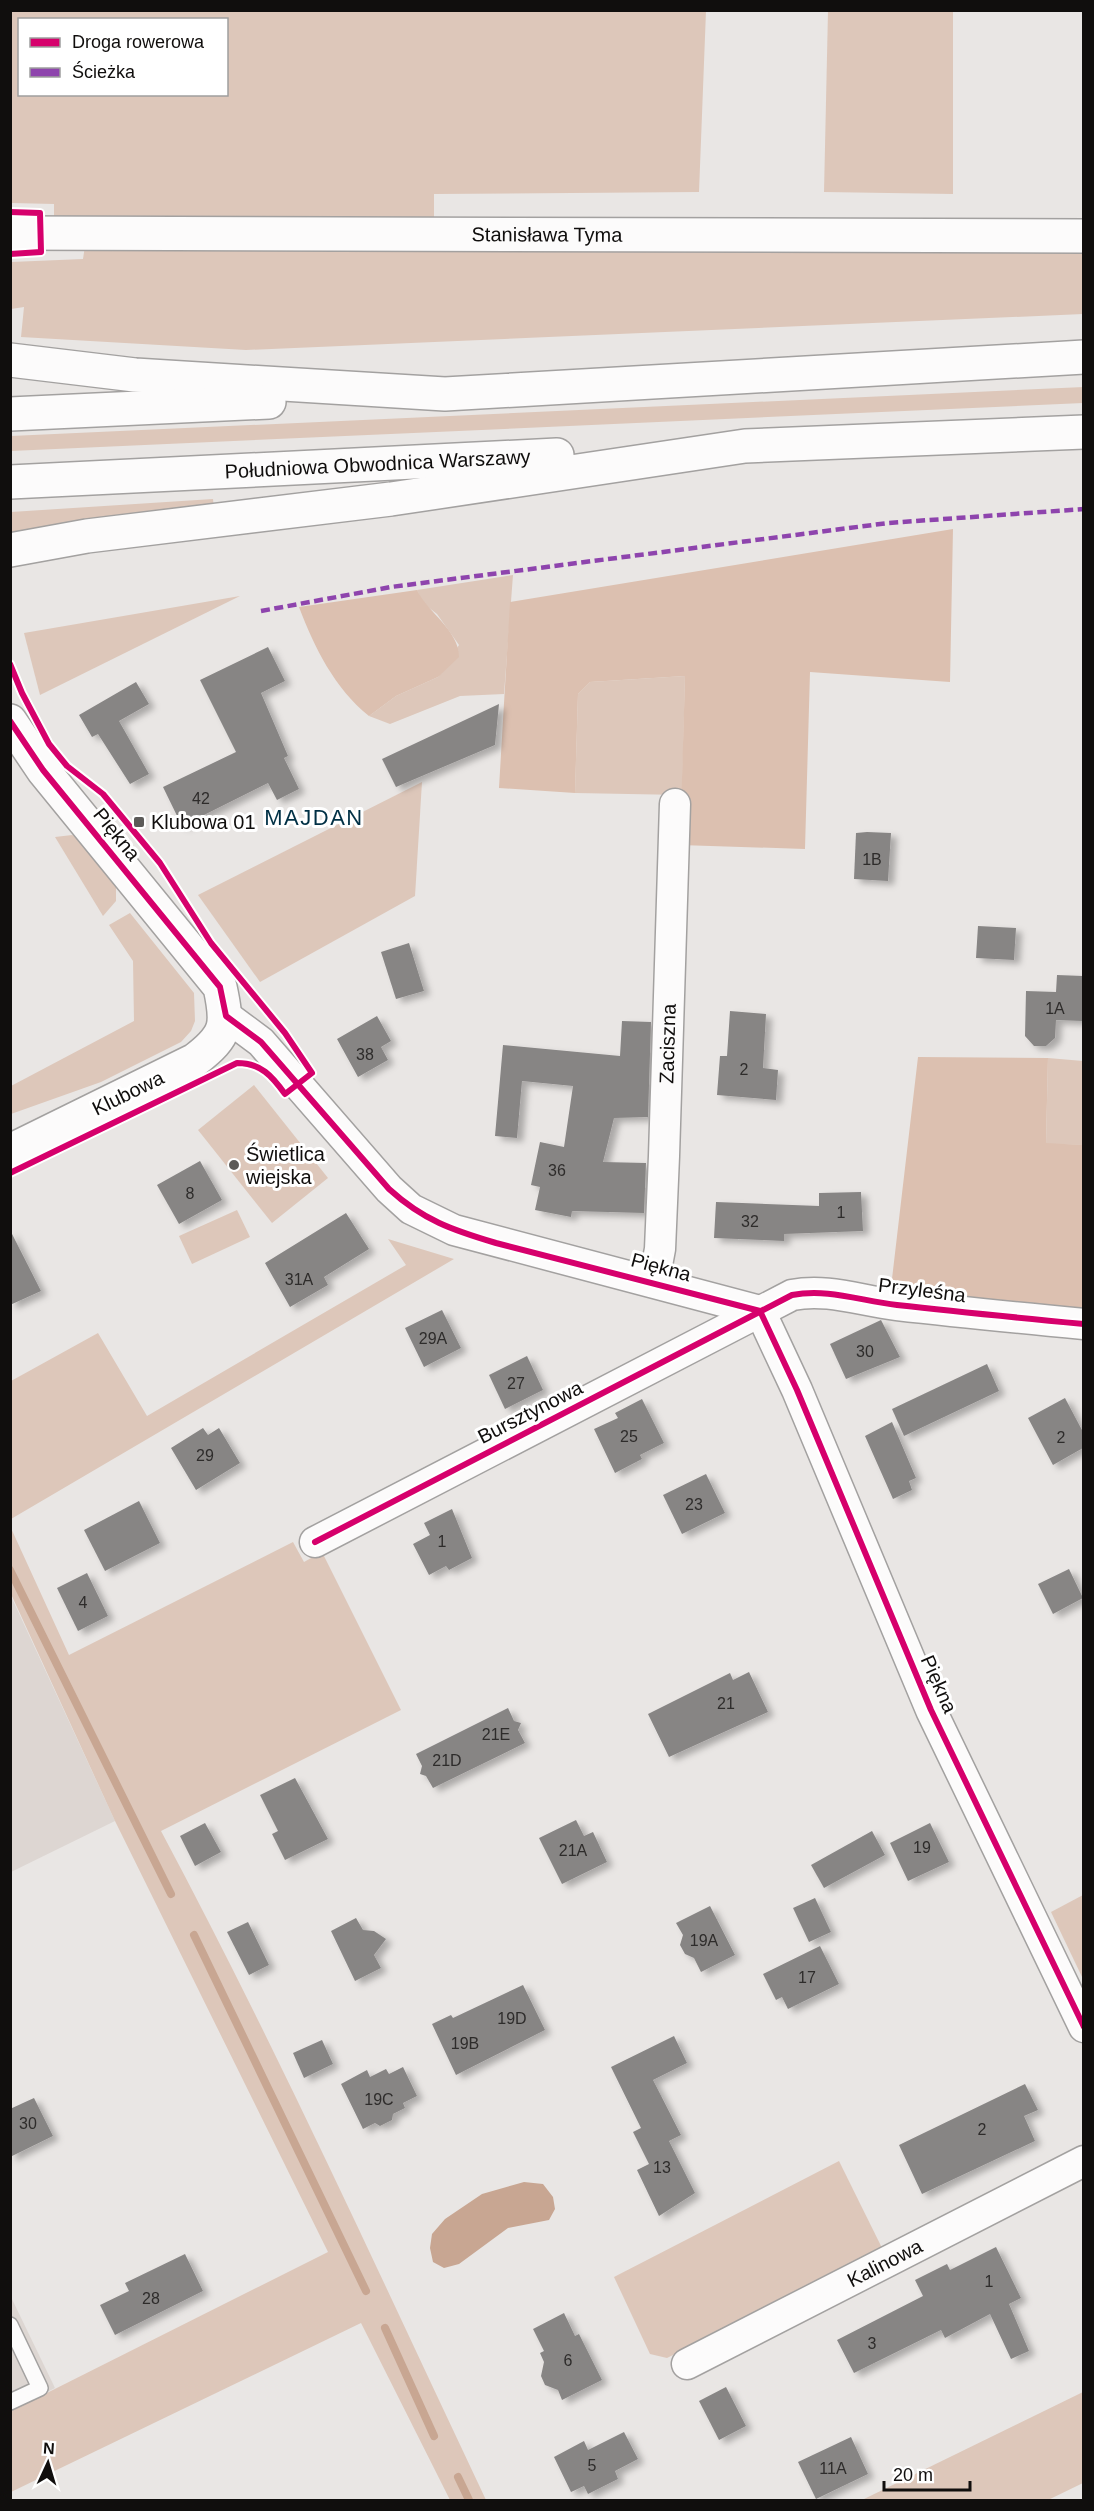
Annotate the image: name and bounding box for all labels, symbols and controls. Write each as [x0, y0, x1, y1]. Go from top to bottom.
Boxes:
legend [18, 18, 228, 96]
text: Droga rowerowa [72, 32, 205, 52]
text: Ścieżka [72, 61, 136, 82]
street label: Stanisława Tyma [472, 223, 623, 246]
street label: Południowa Obwodnica Warszawy [224, 445, 531, 482]
house number: 42 [192, 790, 210, 807]
street label: Piękna [89, 803, 145, 865]
district label: MAJDAN [264, 805, 364, 830]
place label: Klubowa 01 [151, 811, 256, 833]
marker: Klubowa 01 [132, 815, 146, 829]
house number: 1B [862, 851, 882, 868]
house number: 1A [1045, 1000, 1065, 1017]
street label: Zaciszna [655, 1002, 680, 1084]
house number: 38 [356, 1046, 374, 1063]
house number: 2 [740, 1061, 749, 1078]
street label: Klubowa [89, 1066, 168, 1120]
place label: Świetlica wiejska [245, 1142, 326, 1188]
marker: Świetlica wiejska [227, 1158, 241, 1172]
house number: 36 [548, 1162, 566, 1179]
house number: 8 [186, 1185, 195, 1202]
house number: 1 [837, 1204, 846, 1221]
house number: 32 [741, 1213, 759, 1230]
street label: Piękna [629, 1248, 694, 1286]
house number: 31A [285, 1271, 314, 1288]
street label: Przyleśna [877, 1274, 968, 1306]
house number: 29A [419, 1330, 448, 1347]
house number: 30 [856, 1343, 874, 1360]
house number: 27 [507, 1375, 525, 1392]
street label: Bursztynowa [474, 1376, 587, 1448]
house number: 25 [620, 1428, 638, 1445]
house number: 2 [1057, 1429, 1066, 1446]
house number: 29 [196, 1447, 214, 1464]
house number: 23 [685, 1496, 703, 1513]
house number: 1 [438, 1533, 447, 1550]
house number: 4 [79, 1594, 88, 1611]
street label: Piękna [917, 1652, 962, 1717]
house number: 21 [717, 1695, 735, 1712]
house number: 21E [482, 1726, 510, 1743]
house number: 21D [432, 1752, 462, 1769]
house number: 19 [913, 1839, 931, 1856]
house number: 21A [559, 1842, 588, 1859]
house number: 19A [690, 1932, 719, 1949]
house number: 17 [798, 1969, 816, 1986]
house number: 19D [497, 2010, 527, 2027]
house number: 19B [451, 2035, 479, 2052]
house number: 19C [364, 2091, 394, 2108]
house number: 30 [19, 2115, 37, 2132]
house number: 2 [978, 2121, 987, 2138]
house number: 13 [653, 2159, 671, 2176]
street label: Kalinowa [844, 2234, 927, 2291]
house number: 1 [985, 2273, 994, 2290]
house number: 28 [142, 2290, 160, 2307]
house number: 3 [868, 2335, 877, 2352]
house number: 6 [564, 2352, 573, 2369]
north arrow [18, 2433, 78, 2493]
text: N [43, 2440, 55, 2457]
scale bar [884, 2454, 970, 2492]
house number: 5 [588, 2457, 597, 2474]
house number: 11A [819, 2460, 847, 2477]
text: 20 m [893, 2465, 933, 2485]

